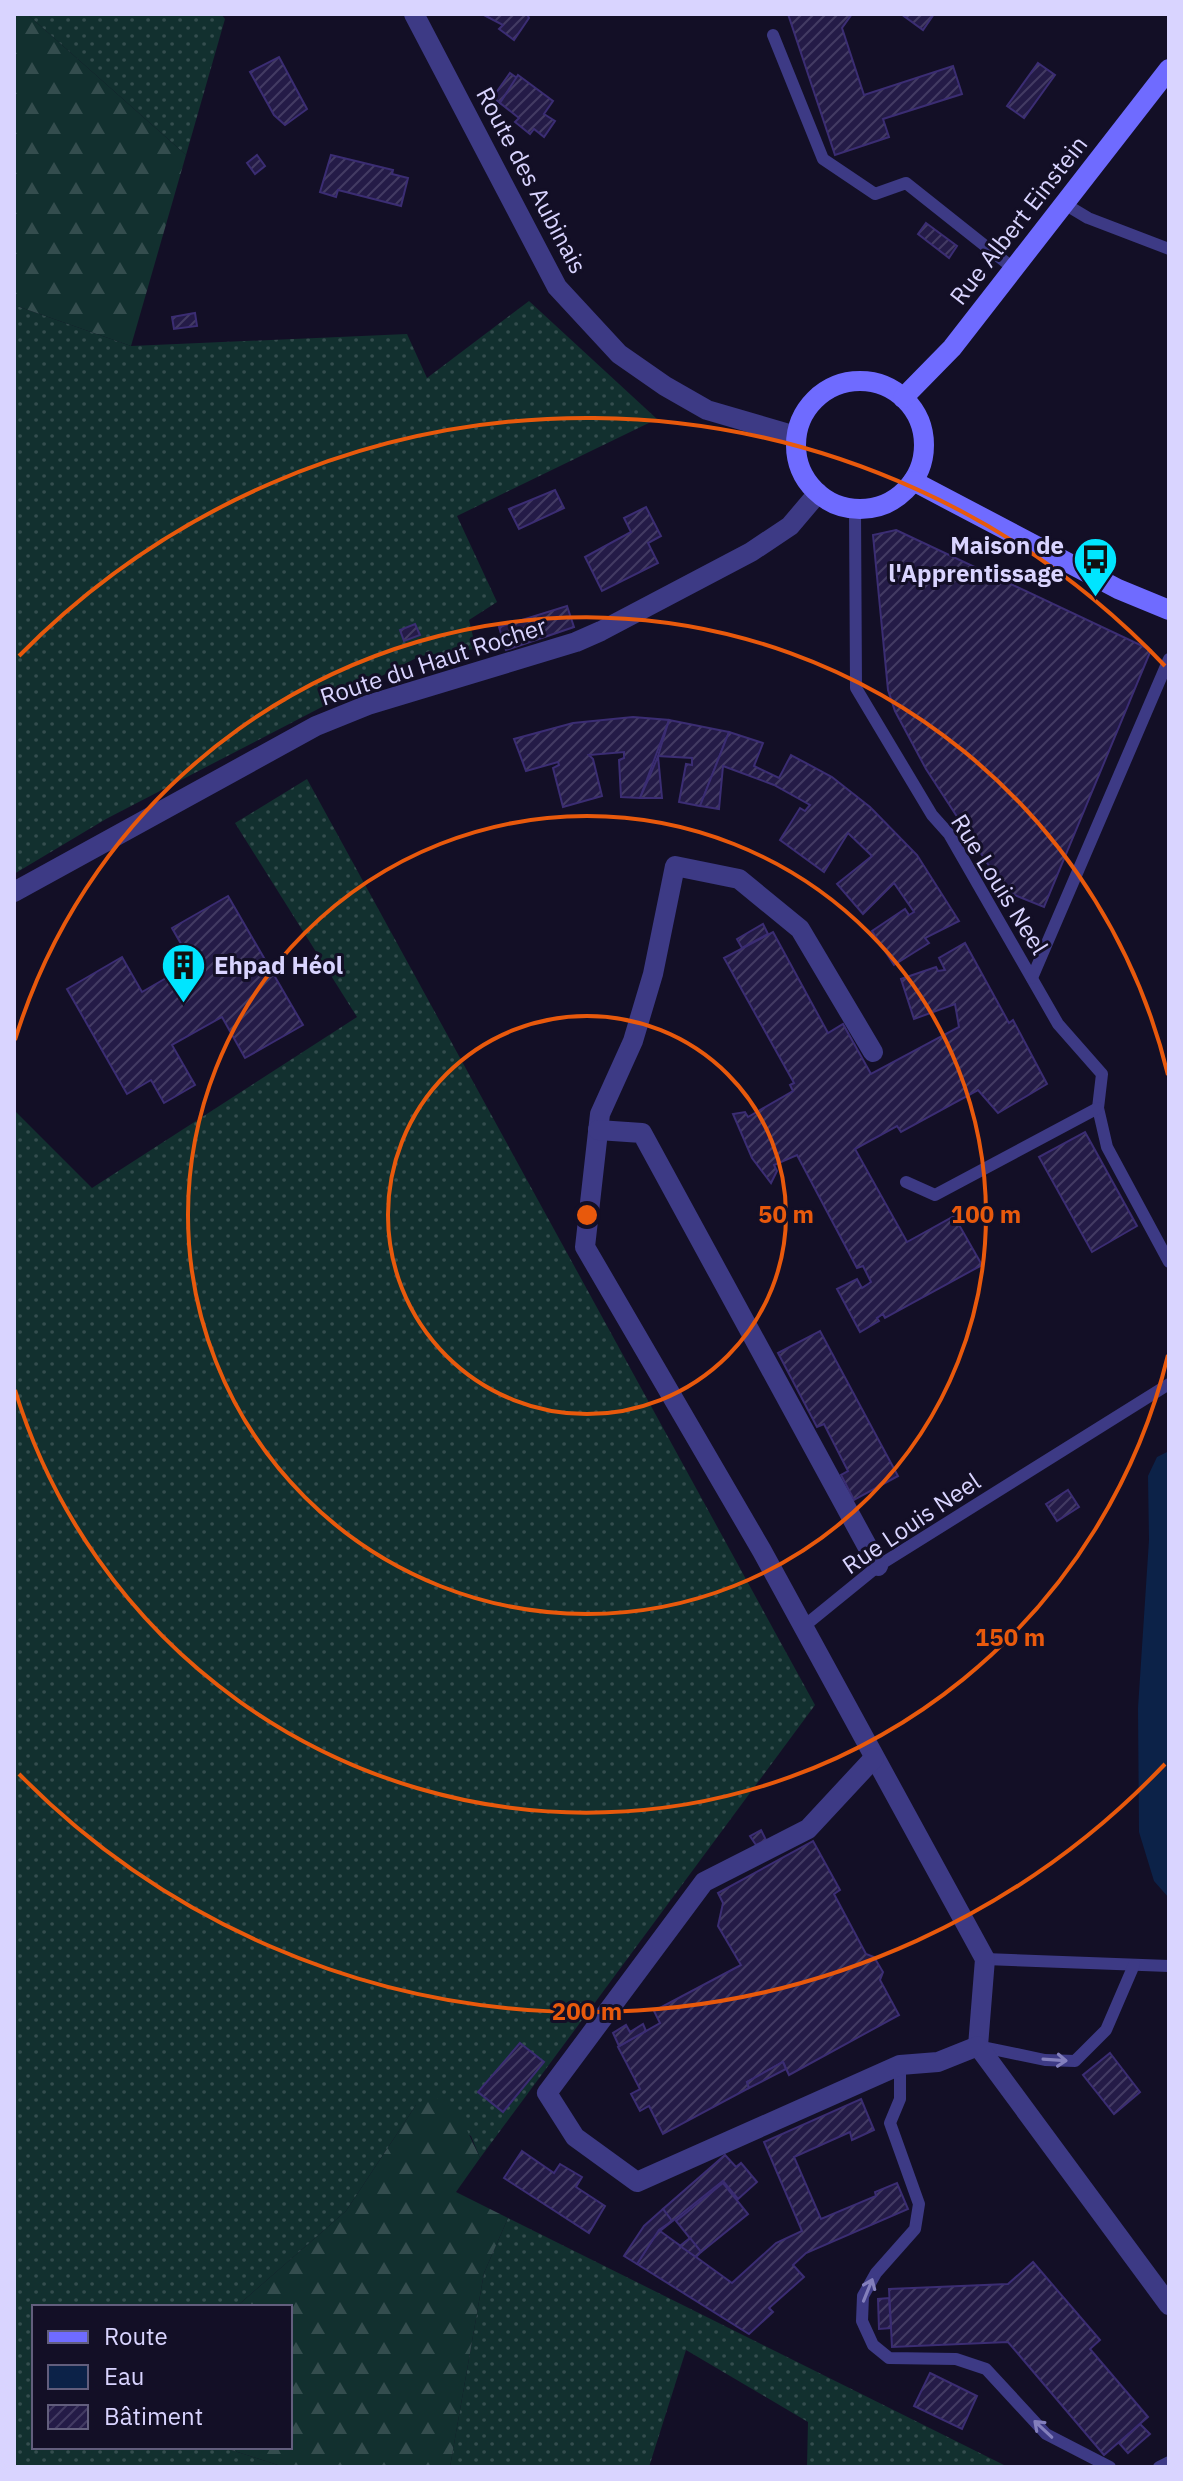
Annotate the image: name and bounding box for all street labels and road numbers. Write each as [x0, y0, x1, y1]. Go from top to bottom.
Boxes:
street label: Route des Aubinais [469, 81, 595, 279]
street label: Rue Albert Einstein [942, 129, 1094, 311]
street label: Route du Haut Rocher [316, 609, 550, 713]
street label: Rue Louis Neel [944, 808, 1056, 960]
street label: Rue Louis Neel [836, 1465, 986, 1581]

